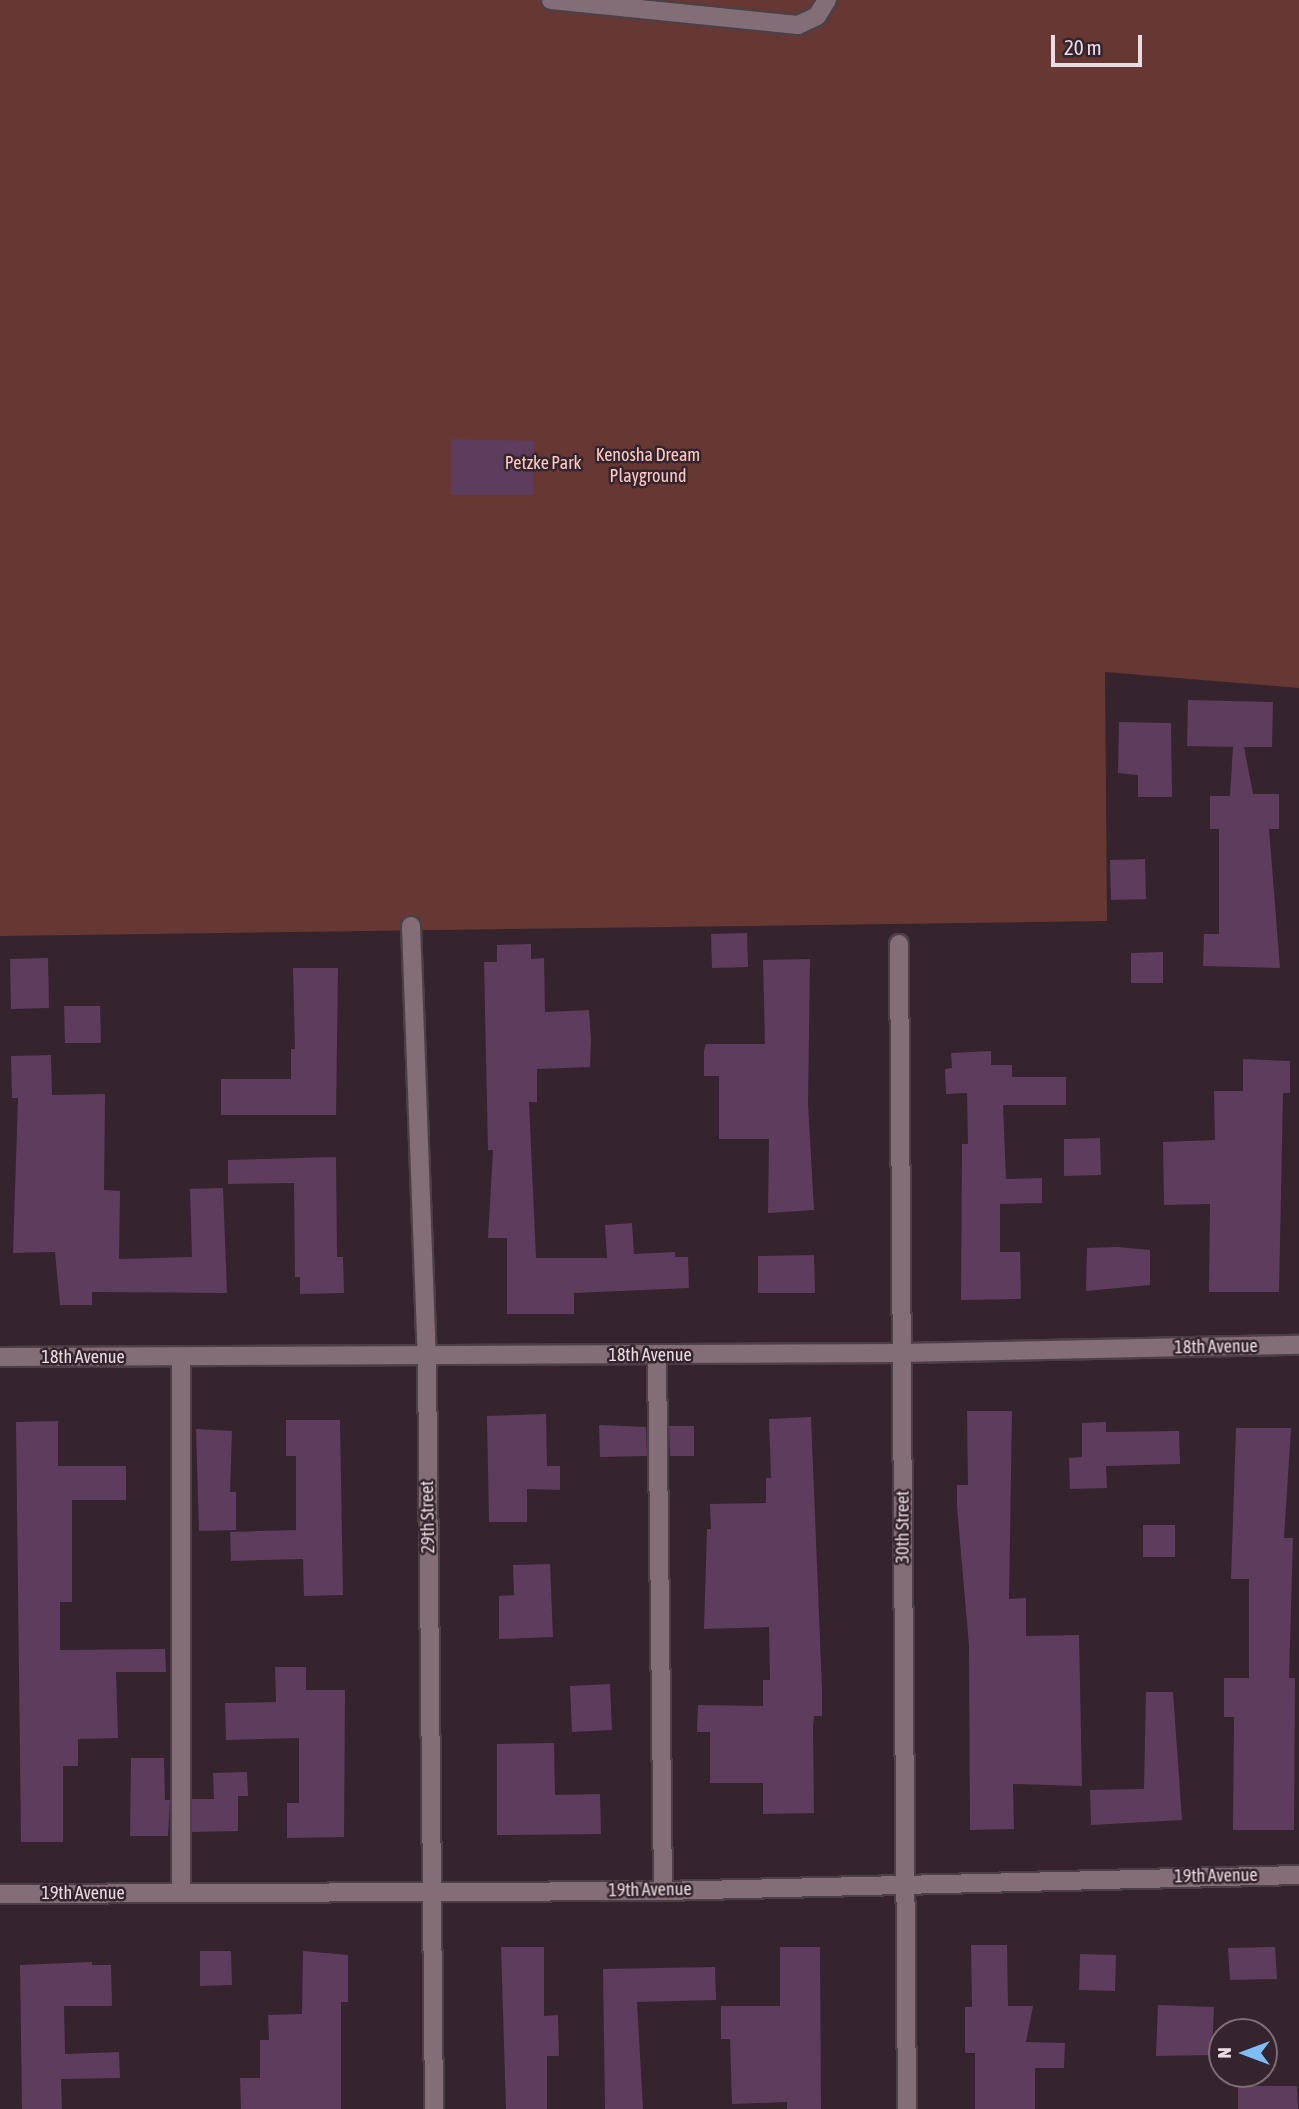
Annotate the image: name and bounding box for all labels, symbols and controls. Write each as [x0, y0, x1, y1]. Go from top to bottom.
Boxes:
scale bar [1054, 21, 1145, 65]
text: 20 m [1064, 35, 1102, 59]
park label: Kenosha Dream Playground [596, 445, 700, 488]
park label: Petzke Park [505, 452, 581, 474]
street label: 18th Avenue [1174, 1335, 1258, 1359]
street label: 18th Avenue [608, 1344, 692, 1366]
street label: 18th Avenue [41, 1346, 125, 1368]
street label: 29th Street [417, 1480, 439, 1554]
street label: 30th Street [892, 1491, 914, 1563]
street label: 19th Avenue [1174, 1864, 1258, 1888]
street label: 19th Avenue [608, 1878, 692, 1902]
street label: 19th Avenue [41, 1882, 125, 1904]
north arrow [1208, 2018, 1278, 2088]
text: N [1213, 2047, 1235, 2059]

